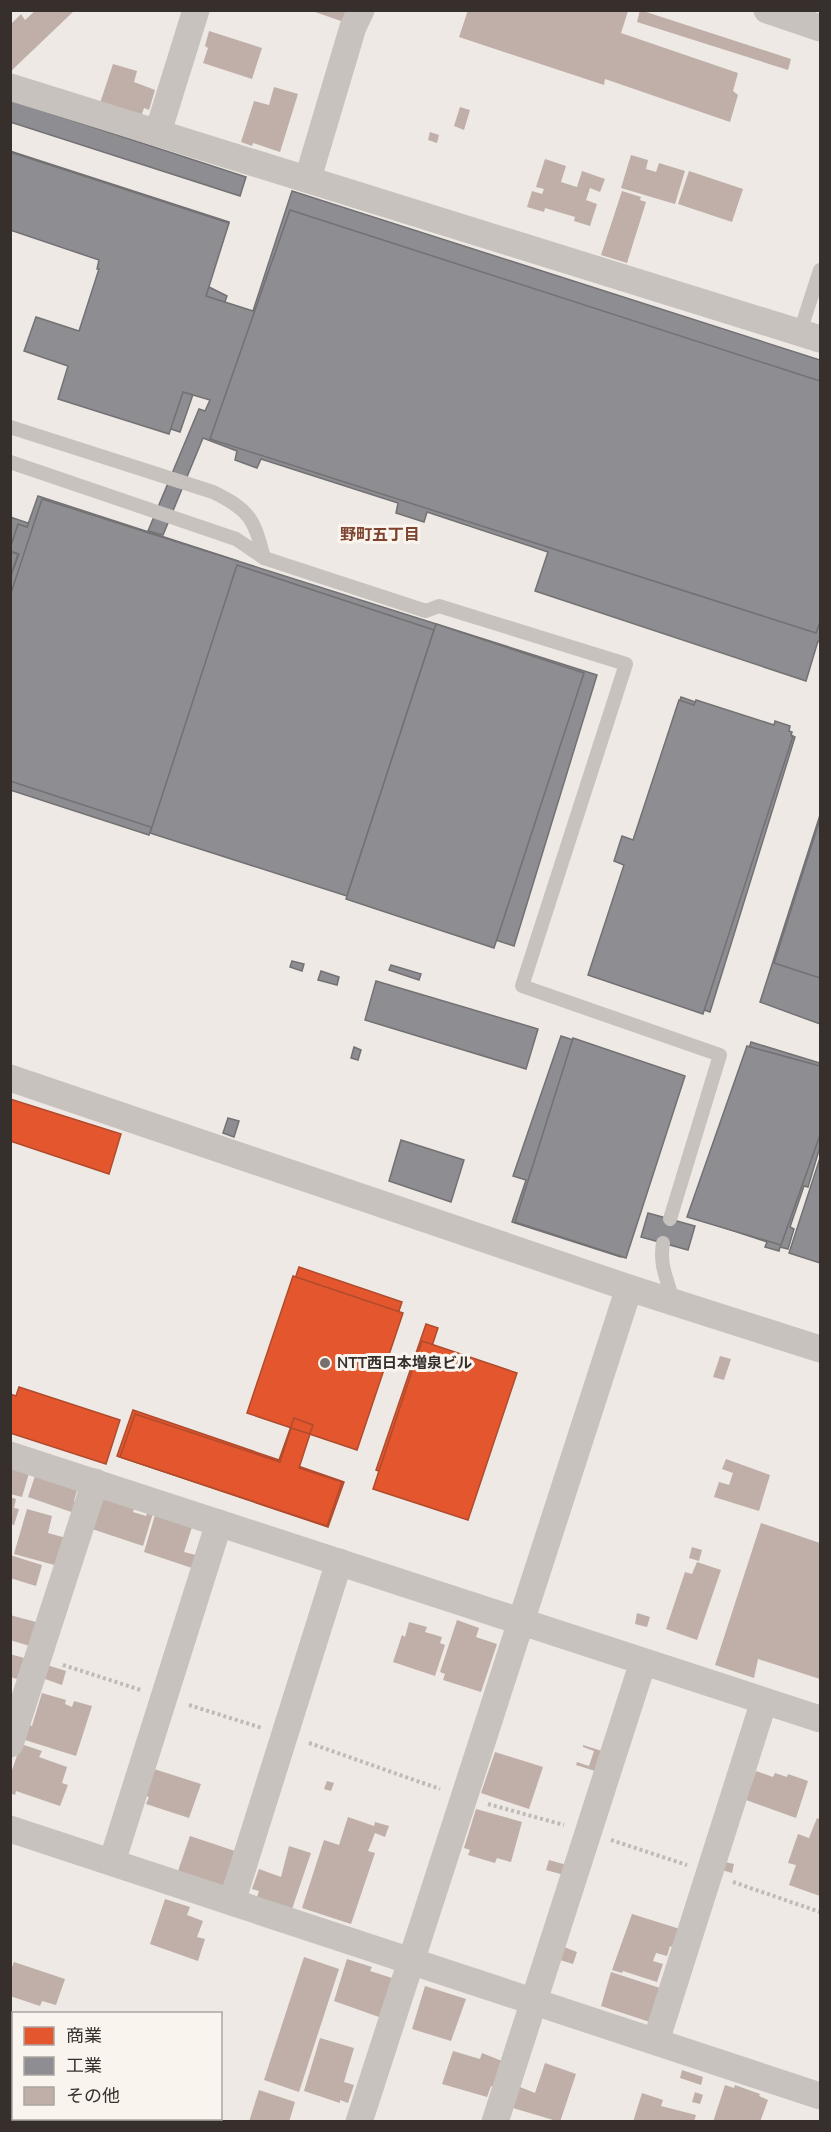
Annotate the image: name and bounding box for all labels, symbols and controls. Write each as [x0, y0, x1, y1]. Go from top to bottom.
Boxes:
district label: 野町五丁目 [340, 524, 420, 546]
place label: NTT西日本増泉ビル [337, 1353, 472, 1373]
marker: NTT西日本増泉ビル [318, 1356, 332, 1370]
legend [12, 2012, 222, 2120]
text: 商業 [66, 2024, 102, 2048]
text: 工業 [66, 2054, 102, 2078]
text: その他 [66, 2084, 120, 2108]

